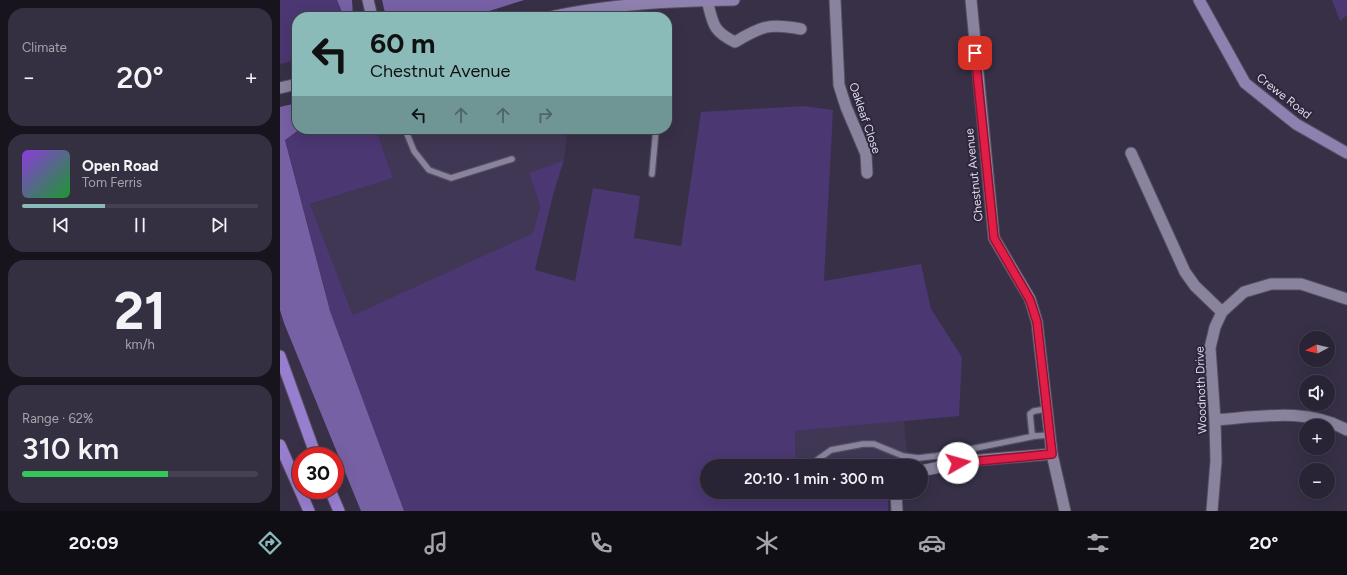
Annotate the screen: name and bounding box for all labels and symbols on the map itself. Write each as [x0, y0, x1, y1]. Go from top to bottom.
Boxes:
pin [958, 36, 992, 70]
street label: Crewe Road [1254, 70, 1314, 122]
street label: Oakleaf Close [846, 81, 884, 156]
street label: Chestnut Avenue [962, 127, 986, 222]
north arrow [1299, 331, 1335, 367]
street label: Woodnoth Drive [1192, 346, 1210, 434]
position arrow [937, 442, 979, 484]
speed limit sign: 30 [292, 447, 344, 499]

